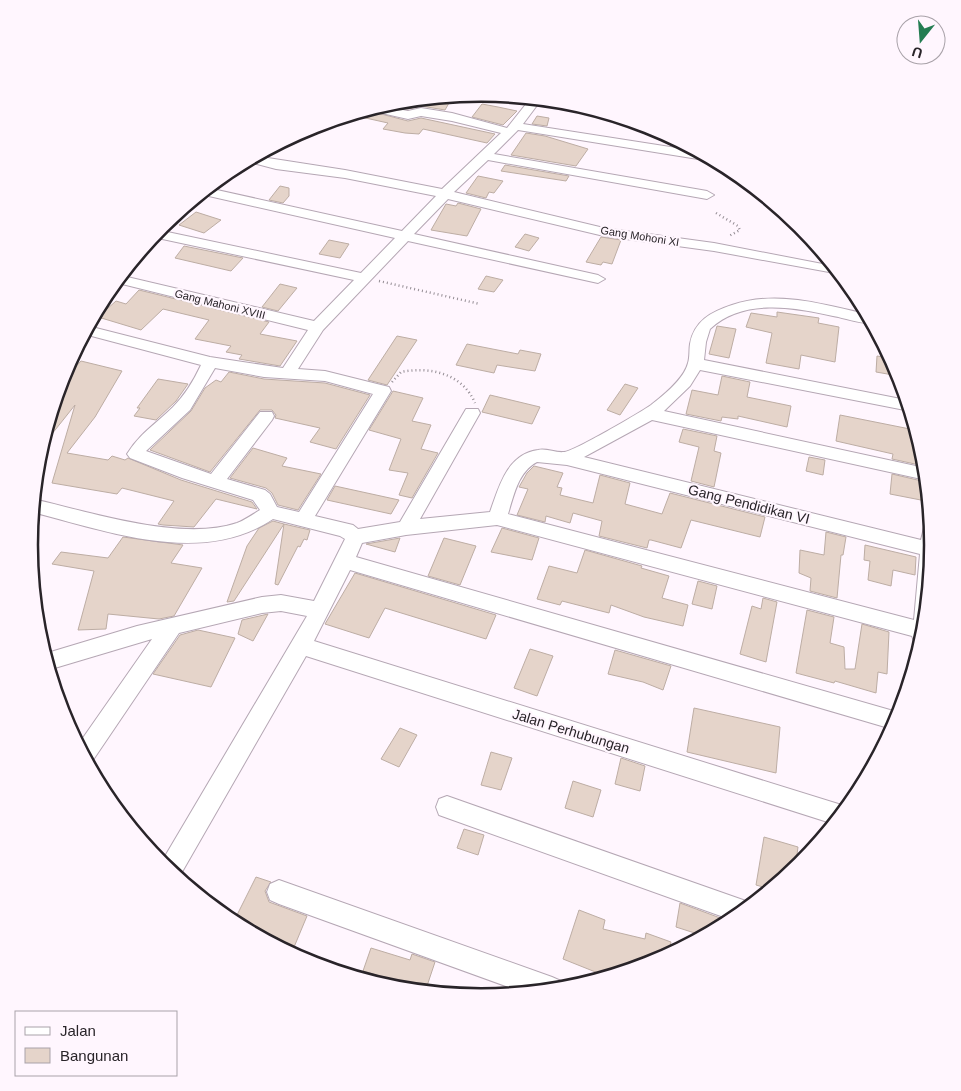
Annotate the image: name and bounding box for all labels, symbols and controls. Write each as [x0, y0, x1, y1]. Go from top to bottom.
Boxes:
north arrow [896, 15, 946, 65]
text: U [910, 43, 924, 62]
street label: Gang Mohoni XI [600, 224, 680, 248]
street label: Gang Mahoni XVIII [173, 287, 267, 321]
street label: Gang Pendidikan VI [687, 481, 811, 527]
street label: Jalan Perhubungan [511, 706, 631, 756]
legend [15, 1011, 178, 1076]
text: Jalan [60, 1022, 96, 1039]
text: Bangunan [60, 1047, 128, 1064]

